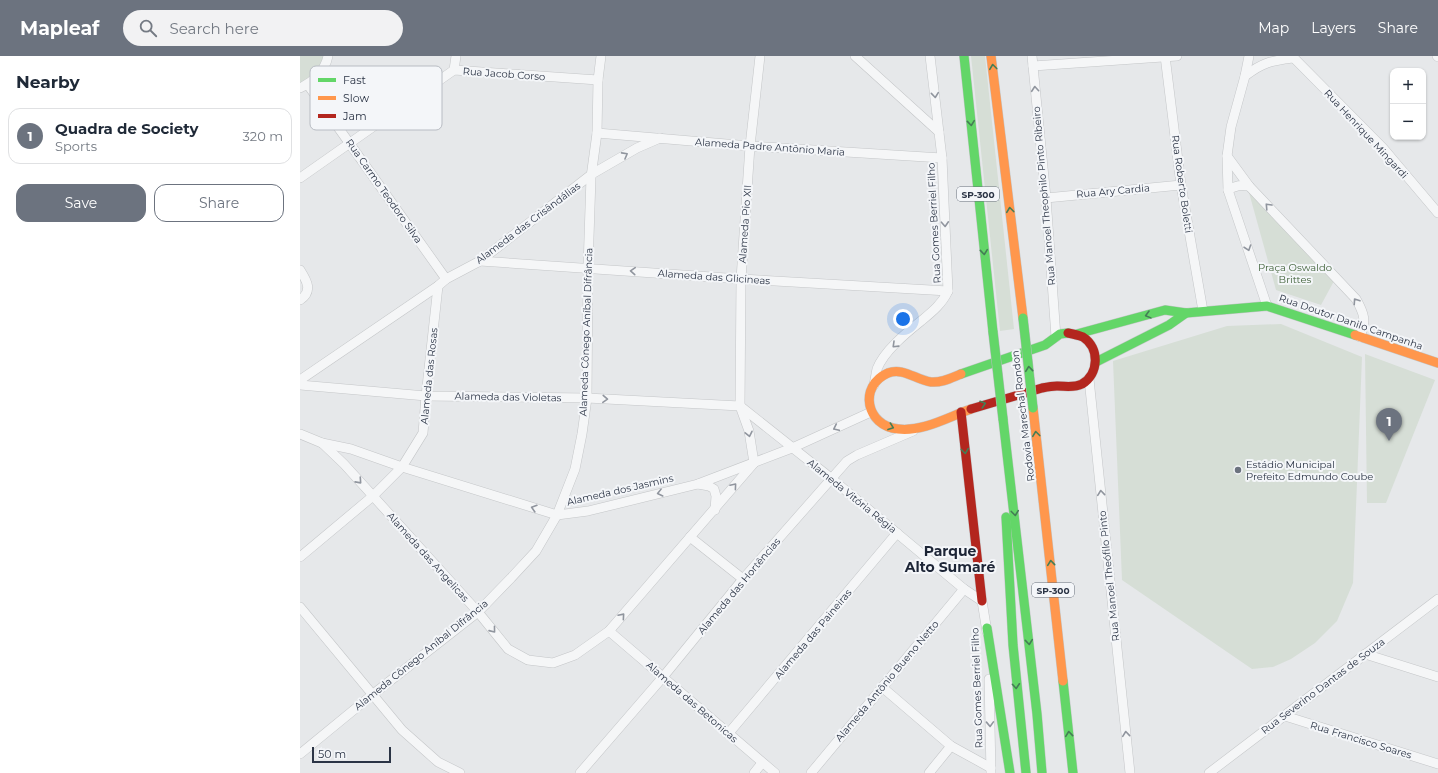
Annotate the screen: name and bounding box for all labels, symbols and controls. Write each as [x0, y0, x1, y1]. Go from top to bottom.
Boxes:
search box [123, 10, 403, 46]
text: Mapleaf [20, 17, 99, 40]
icon: search [137, 17, 159, 39]
text: Search here [169, 19, 259, 38]
text: Map [1258, 19, 1289, 37]
text: Layers [1311, 19, 1356, 37]
text: Share [1378, 19, 1418, 37]
one-way arrow [989, 64, 998, 70]
street label: Rua Jacob Corso [462, 65, 546, 83]
legend [310, 66, 442, 130]
map controls [1390, 68, 1426, 140]
button: + [1390, 68, 1426, 104]
text: Nearby [16, 72, 80, 92]
text: Fast [343, 73, 367, 87]
one-way arrow [1031, 85, 1040, 92]
street label: Rua Henrique Mingardi [1321, 87, 1411, 181]
text: Slow [343, 91, 369, 105]
one-way arrow [930, 92, 939, 98]
button: − [1390, 104, 1426, 140]
street label: Rua Manoel Theophilo Pinto Ribeiro [1030, 106, 1058, 286]
text: Jam [342, 109, 367, 123]
text: Quadra de Society [55, 119, 198, 138]
one-way arrow [966, 120, 975, 126]
text: 1 [27, 128, 33, 144]
text: 320 m [243, 128, 283, 144]
street label: Rua Roberto Boletti [1169, 134, 1195, 234]
street label: Alameda Padre Antônio Maria [695, 135, 845, 159]
street label: Rua Carmo Teodoro Silva [343, 136, 425, 246]
text: Sports [55, 138, 97, 154]
one-way arrow [621, 152, 628, 160]
street label: Rua Gomes Berriel Filho [924, 162, 944, 284]
street label: Alameda das Crisândálias [473, 179, 583, 267]
street label: Rua Ary Cardia [1076, 181, 1150, 201]
button: Save [16, 184, 146, 222]
button: Share [154, 184, 284, 222]
street label: Alameda Pio XII [736, 184, 754, 264]
road number: SP-300 [957, 187, 999, 201]
one-way arrow [1266, 203, 1273, 210]
one-way arrow [1006, 207, 1015, 213]
one-way arrow [941, 221, 950, 227]
one-way arrow [1243, 245, 1252, 252]
street label: Alameda Cônego Aníbal Difrância [577, 247, 595, 417]
one-way arrow [980, 249, 989, 255]
park label: Praça Oswaldo Brittes [1258, 261, 1332, 286]
one-way arrow [630, 267, 636, 276]
street label: Alameda das Glicineas [657, 267, 771, 287]
street label: Rua Doutor Danilo Campanha [1277, 291, 1425, 353]
one-way arrow [1353, 298, 1361, 305]
your location [893, 309, 913, 329]
one-way arrow [1144, 310, 1151, 319]
street label: Alameda das Rosas [417, 327, 441, 425]
one-way arrow [892, 340, 900, 348]
street label: Rodovia Marechal Rondon [1009, 350, 1037, 482]
one-way arrow [1024, 366, 1033, 372]
street label: Alameda das Violetas [454, 390, 562, 404]
one-way arrow [602, 395, 608, 403]
one-way arrow [979, 401, 986, 409]
pin: 1 [1376, 408, 1402, 441]
one-way arrow [887, 422, 894, 431]
one-way arrow [832, 423, 840, 431]
one-way arrow [744, 431, 753, 437]
one-way arrow [1032, 431, 1041, 437]
one-way arrow [961, 448, 970, 454]
street label: Alameda Vitória Régia [805, 456, 899, 536]
place label: Estádio Municipal Prefeito Edmundo Coube [1246, 458, 1373, 483]
marker: Estádio Municipal Prefeito Edmundo Coube [1233, 465, 1243, 475]
street label: Alameda dos Jasmins [565, 471, 675, 509]
one-way arrow [355, 476, 362, 484]
one-way arrow [730, 484, 737, 491]
one-way arrow [657, 488, 664, 497]
one-way arrow [1097, 490, 1106, 496]
one-way arrow [530, 504, 537, 513]
street label: Alameda das Angelicas [384, 509, 472, 605]
one-way arrow [1010, 510, 1019, 516]
street label: Rua Manoel Theófilo Pinto [1096, 510, 1122, 642]
street label: Alameda das Hortências [695, 535, 783, 637]
district label: Parque Alto Sumaré [904, 542, 995, 576]
one-way arrow [1046, 560, 1055, 566]
road number: SP-300 [1032, 583, 1074, 597]
street label: Alameda das Paineiras [772, 586, 854, 682]
street label: Alameda Cônego Aníbal Difrância [351, 597, 491, 713]
one-way arrow [617, 613, 624, 620]
street label: Alameda Antônio Bueno Netto [832, 618, 942, 744]
one-way arrow [488, 625, 495, 633]
street label: Rua Gomes Berriel Filho [968, 627, 986, 749]
street label: Rua Severino Dantas de Souza [1258, 635, 1388, 737]
one-way arrow [1024, 639, 1033, 645]
street label: Alameda das Betonicas [643, 659, 741, 746]
one-way arrow [1012, 683, 1021, 689]
street label: Rua Francisco Soares [1309, 718, 1414, 762]
one-way arrow [986, 721, 994, 727]
one-way arrow [1064, 731, 1073, 737]
one-way arrow [1121, 731, 1130, 737]
scale bar [312, 745, 391, 764]
text: 50 m [318, 747, 346, 761]

